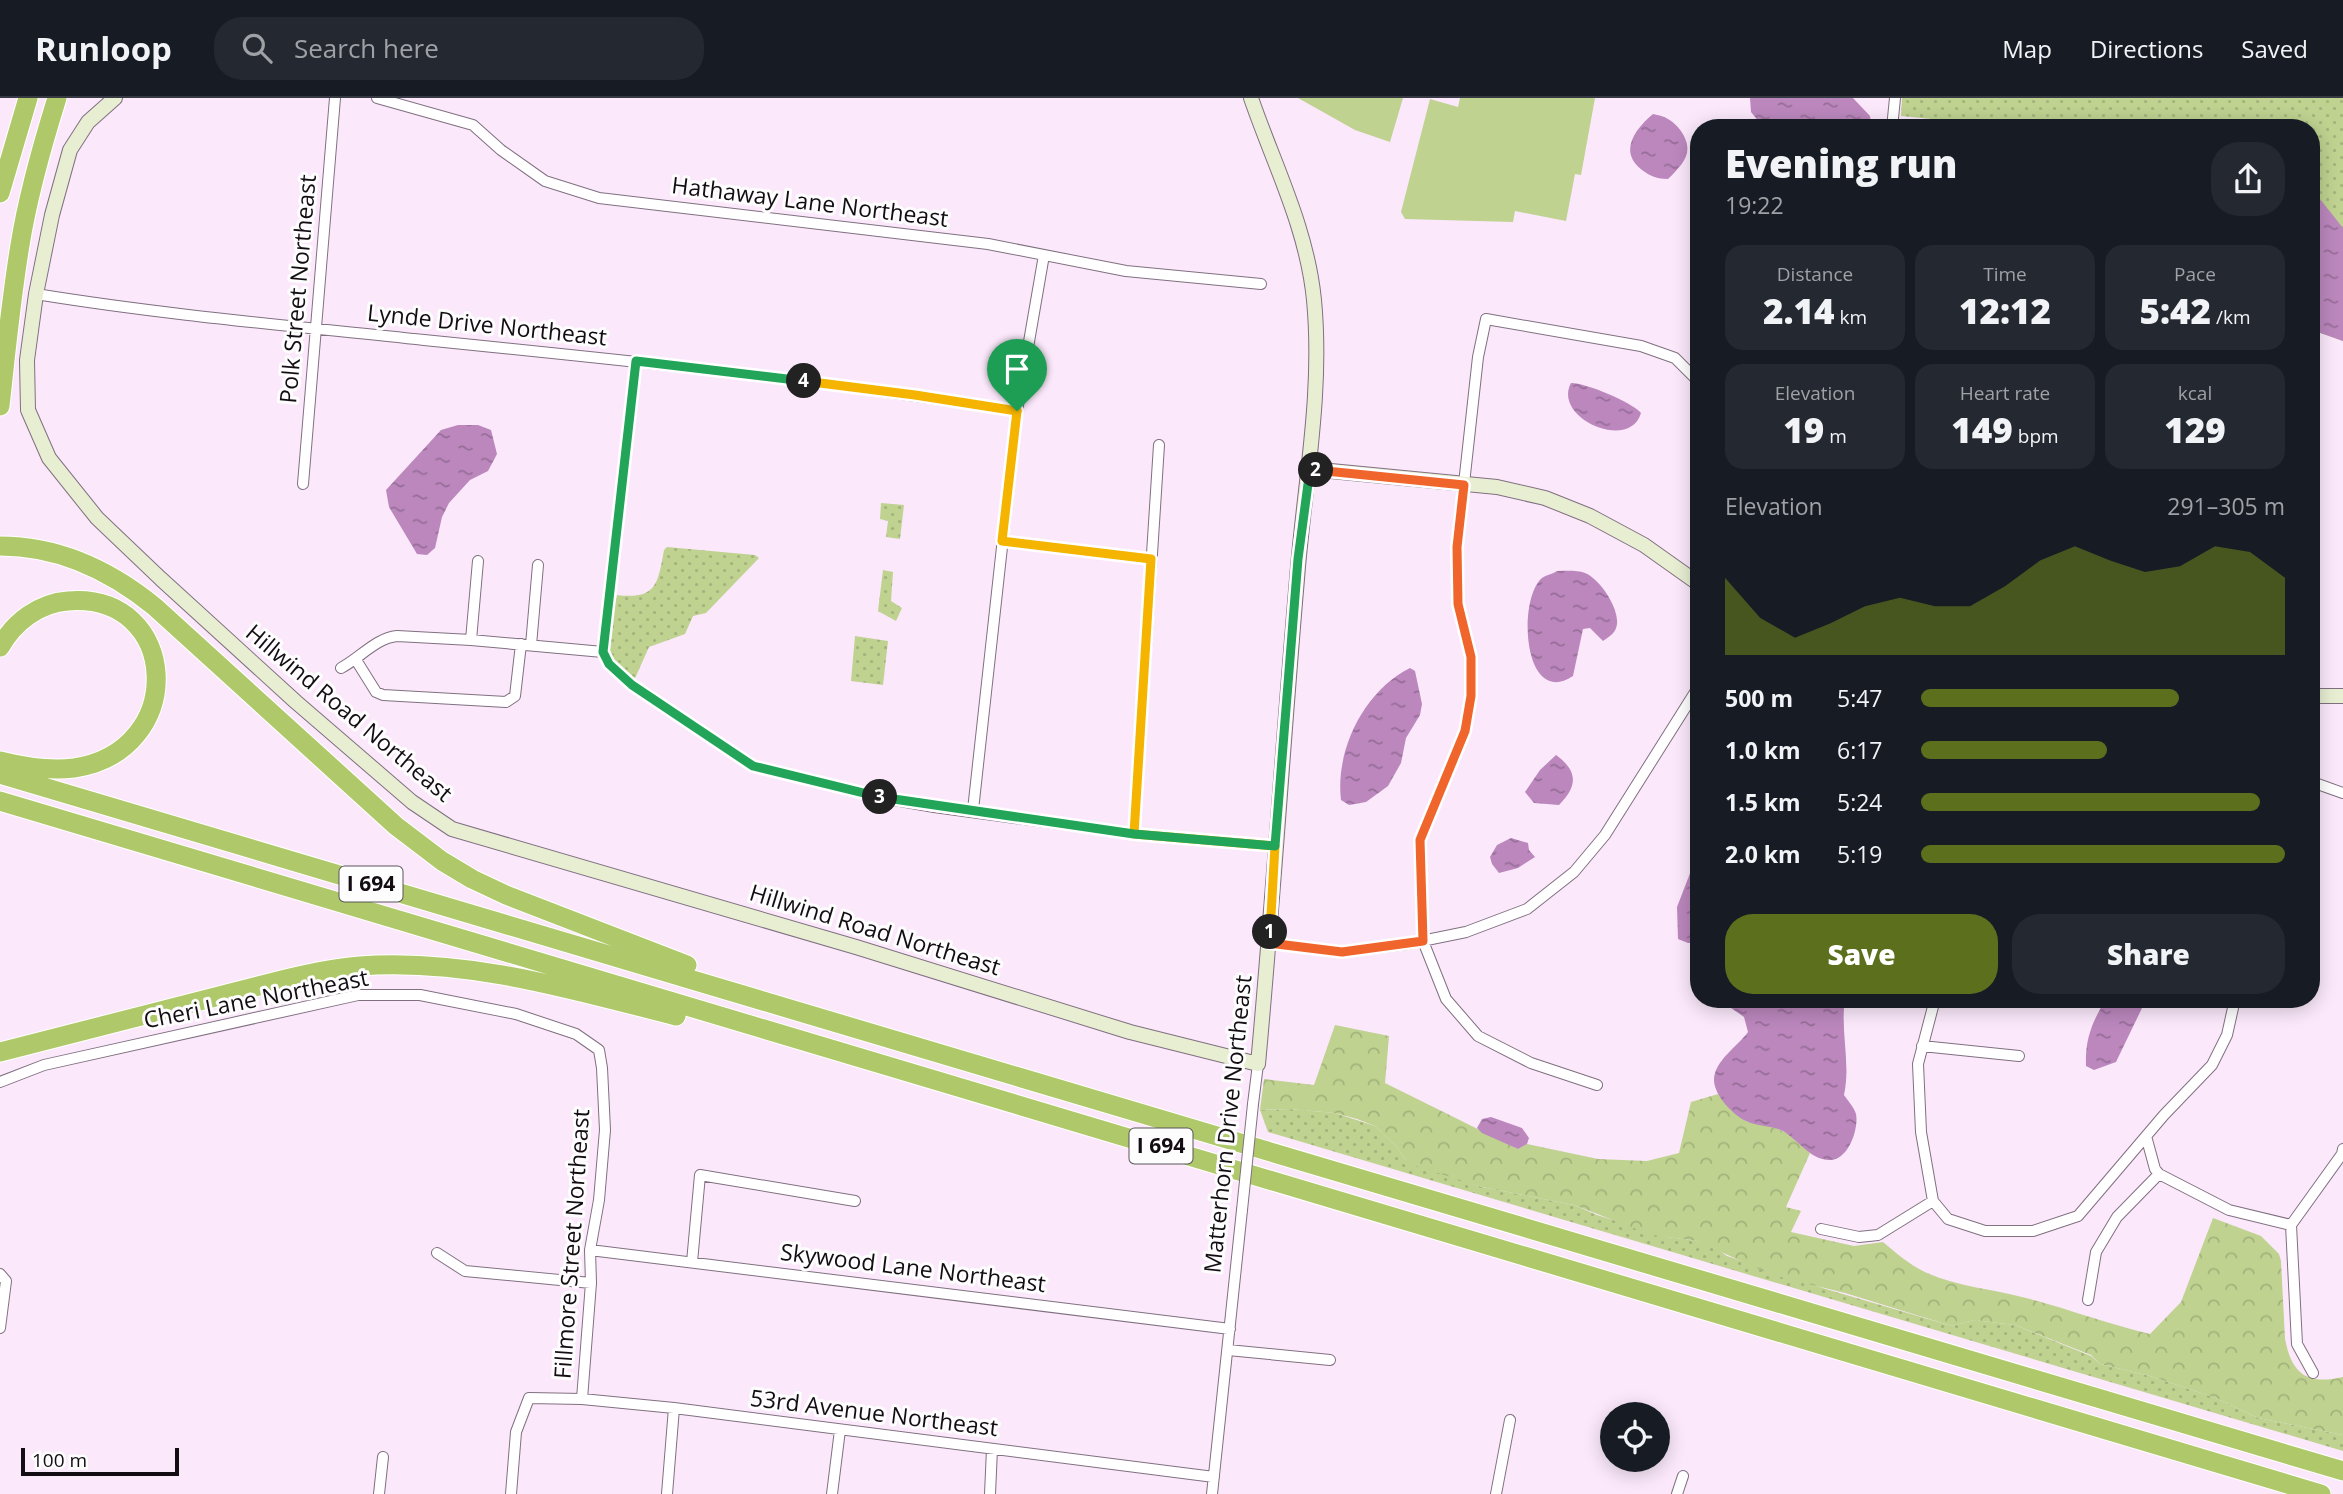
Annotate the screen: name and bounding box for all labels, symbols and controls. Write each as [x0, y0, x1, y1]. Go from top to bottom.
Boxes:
search box [214, 17, 704, 80]
text: Runloop [35, 26, 172, 71]
icon: search [238, 29, 276, 67]
text: Search here [294, 30, 439, 66]
text: Map [2002, 32, 2052, 65]
text: Directions [2090, 32, 2203, 65]
text: Saved [2241, 32, 2308, 65]
text: Evening run [1725, 137, 1957, 189]
button: share [2211, 142, 2285, 216]
street label: Hathaway Lane Northeast [670, 168, 950, 234]
street label: Polk Street Northeast [271, 173, 323, 405]
text: 19:22 [1725, 189, 1784, 221]
text: Distance [1777, 261, 1853, 287]
text: Time [1983, 261, 2027, 287]
text: Pace [2174, 261, 2216, 287]
text: 2.14 [1763, 287, 1835, 334]
text: 12:12 [1959, 287, 2051, 334]
text: 5:42 [2139, 287, 2211, 334]
street label: Lynde Drive Northeast [366, 296, 608, 352]
text: km [1835, 304, 1867, 330]
text: /km [2211, 304, 2251, 330]
pin [987, 339, 1047, 411]
icon: arrive [998, 350, 1036, 388]
pin: 4 [786, 364, 822, 398]
text: 4 [798, 367, 809, 393]
text: Elevation [1775, 380, 1855, 406]
text: Heart rate [1960, 380, 2050, 406]
text: kcal [2178, 380, 2212, 406]
text: 19 [1783, 406, 1824, 453]
text: 149 [1951, 406, 2013, 453]
text: 129 [2164, 406, 2226, 453]
text: m [1824, 423, 1847, 449]
text: bpm [2013, 423, 2059, 449]
pin: 2 [1298, 452, 1334, 488]
text: 2 [1310, 456, 1321, 482]
text: Elevation [1725, 490, 1823, 522]
text: 291–305 m [2167, 490, 2285, 522]
street label: Hillwind Road Northeast [239, 616, 460, 808]
text: 500 m [1725, 682, 1793, 714]
text: 5:47 [1837, 682, 1883, 714]
text: 1.0 km [1725, 734, 1801, 766]
text: 6:17 [1837, 734, 1883, 766]
pin: 3 [862, 780, 898, 814]
text: 3 [874, 783, 885, 809]
text: 1.5 km [1725, 786, 1801, 818]
text: 5:24 [1837, 786, 1883, 818]
text: 2.0 km [1725, 838, 1801, 870]
text: 5:19 [1837, 838, 1883, 870]
road number: I 694 [340, 866, 402, 902]
street label: Hillwind Road Northeast [746, 876, 1005, 982]
pin: 1 [1252, 914, 1288, 950]
button: Save [1725, 914, 1998, 994]
button: Share [2012, 914, 2285, 994]
text: 1 [1264, 918, 1275, 944]
street label: Cheri Lane Northeast [141, 961, 371, 1035]
street label: Matterhorn Drive Northeast [1195, 973, 1259, 1275]
street label: Fillmore Street Northeast [546, 1108, 596, 1380]
road number: I 694 [1130, 1128, 1192, 1164]
street label: Skywood Lane Northeast [779, 1235, 1048, 1299]
street label: 53rd Avenue Northeast [748, 1381, 1000, 1443]
map controls [1600, 1402, 1670, 1472]
button: locate [1600, 1402, 1670, 1472]
scale bar [21, 1445, 178, 1477]
text: 100 m [32, 1447, 87, 1473]

